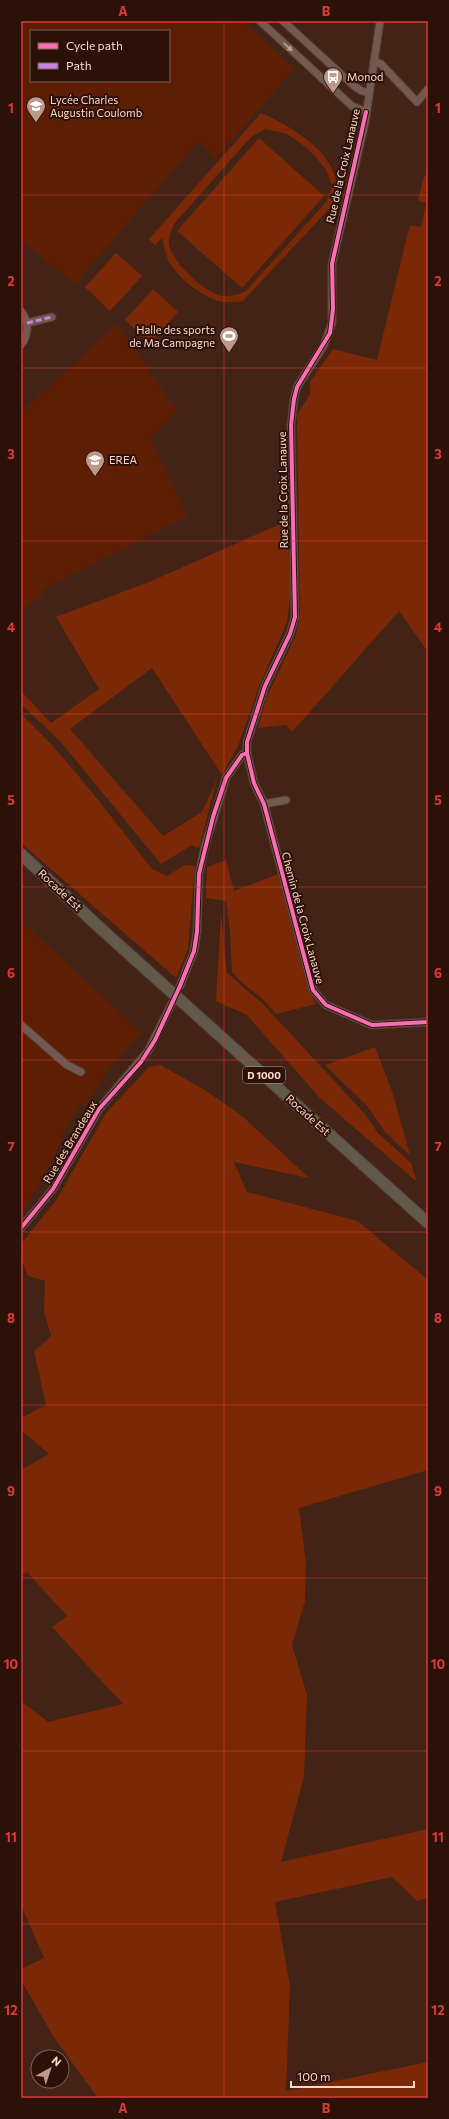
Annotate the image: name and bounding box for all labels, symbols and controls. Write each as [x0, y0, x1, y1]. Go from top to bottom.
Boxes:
text: A [118, 3, 128, 19]
text: B [322, 3, 331, 19]
legend [30, 30, 170, 82]
text: Cycle path [66, 38, 123, 52]
one-way arrow [283, 43, 293, 52]
text: Path [66, 58, 92, 72]
bus stop icon: Monod [322, 66, 344, 94]
place label: Monod [347, 70, 383, 83]
place label: Lycée Charles Augustin Coulomb [50, 93, 142, 119]
school or university icon: Lycée Charles Augustin Coulomb [25, 95, 47, 123]
text: 1 [8, 100, 14, 116]
text: 1 [435, 100, 441, 116]
street label: Rue de la Croix Lanauve [323, 107, 362, 224]
text: 2 [7, 273, 15, 289]
text: 2 [434, 273, 442, 289]
place label: Halle des sports de Ma Campagne [129, 323, 215, 349]
sports icon: Halle des sports de Ma Campagne [218, 325, 240, 353]
street label: Rue de la Croix Lanauve [275, 431, 290, 549]
text: 3 [7, 446, 15, 462]
text: 3 [434, 446, 442, 462]
school or university icon: EREA [84, 449, 106, 477]
place label: EREA [109, 453, 137, 466]
text: 4 [7, 619, 15, 635]
text: 4 [434, 619, 442, 635]
text: 5 [7, 792, 15, 808]
text: 5 [434, 792, 442, 808]
street label: Chemin de la Croix Lanauve [280, 851, 327, 985]
street label: Rocade Est [36, 866, 85, 913]
text: 6 [7, 965, 15, 981]
text: 6 [434, 965, 442, 981]
road number: D 1000 [243, 1067, 285, 1083]
street label: Rocade Est [284, 1091, 333, 1138]
street label: Rue des Brandeaux [40, 1098, 99, 1185]
text: 7 [7, 1138, 15, 1154]
text: 7 [434, 1138, 442, 1154]
text: 8 [7, 1310, 15, 1326]
text: 8 [434, 1310, 442, 1326]
text: 9 [7, 1483, 15, 1499]
text: 9 [434, 1483, 442, 1499]
text: 10 [4, 1656, 19, 1672]
text: 10 [431, 1656, 446, 1672]
text: 11 [5, 1829, 17, 1845]
text: 11 [432, 1829, 444, 1845]
text: 12 [4, 2002, 18, 2018]
text: 12 [431, 2002, 445, 2018]
north arrow [30, 2049, 70, 2089]
text: N [49, 2053, 64, 2069]
scale bar [291, 2063, 414, 2089]
text: 100 m [297, 2069, 331, 2083]
text: A [118, 2100, 128, 2116]
text: B [322, 2100, 331, 2116]

